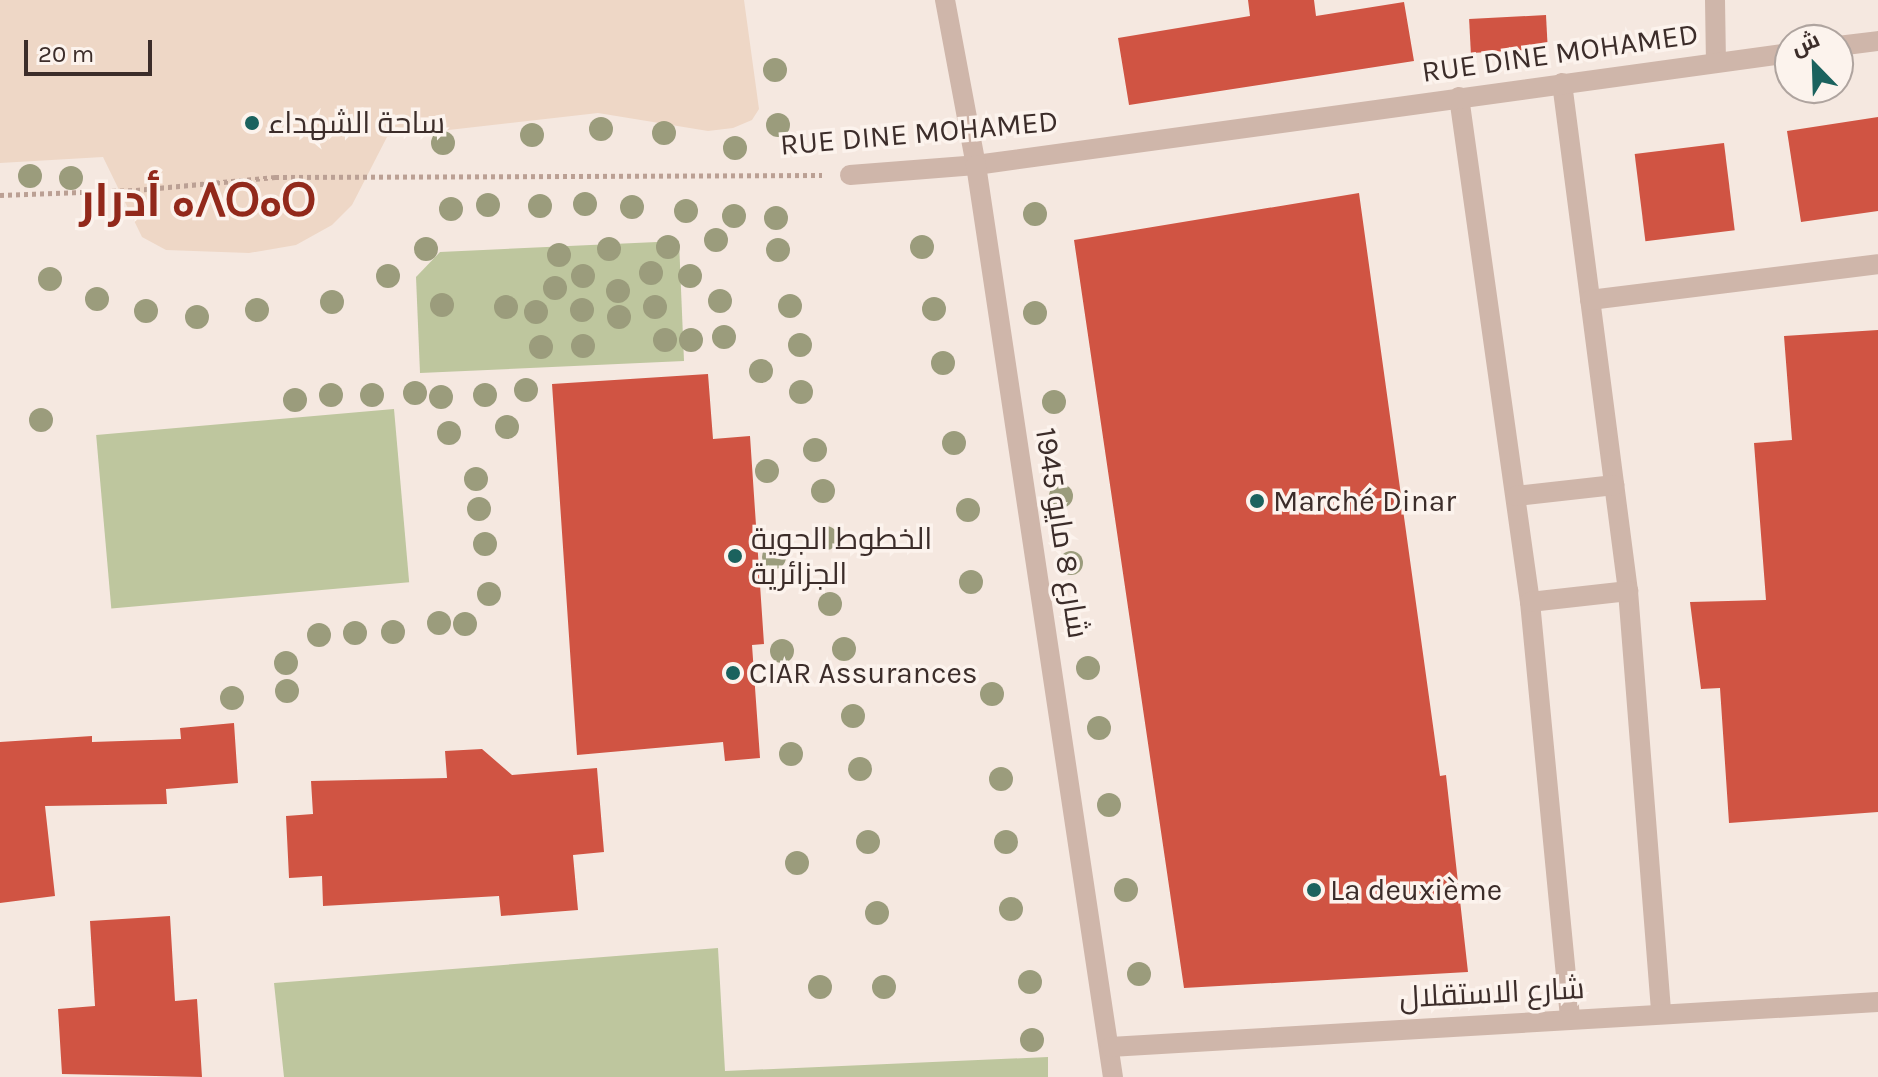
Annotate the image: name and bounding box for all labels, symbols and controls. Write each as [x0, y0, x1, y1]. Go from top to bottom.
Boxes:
street label: RUE DINE MOHAMED [1419, 16, 1701, 90]
scale bar [28, 24, 156, 74]
north arrow [1774, 24, 1854, 104]
text: ش [1787, 26, 1823, 61]
text: 20 m [38, 40, 94, 68]
street label: RUE DINE MOHAMED [779, 103, 1059, 163]
place label: ساحة الشهداء [268, 105, 445, 141]
marker: ساحة الشهداء [243, 114, 261, 132]
district label: أدرار ⴰⴷⵔⴰⵔ [79, 173, 317, 229]
street label: شارع 8 مايو 1945 [1028, 425, 1096, 641]
place label: Marché Dinar [1273, 483, 1456, 519]
marker: Marché Dinar [1248, 492, 1266, 510]
place label: الخطوط الجوية الجزائرية [751, 521, 932, 592]
marker: الخطوط الجوية الجزائرية [726, 547, 744, 565]
place label: CIAR Assurances [749, 655, 978, 691]
marker: CIAR Assurances [724, 664, 742, 682]
place label: La deuxième [1330, 872, 1502, 908]
marker: La deuxième [1305, 881, 1323, 899]
street label: شارع الاستقلال [1398, 970, 1586, 1016]

